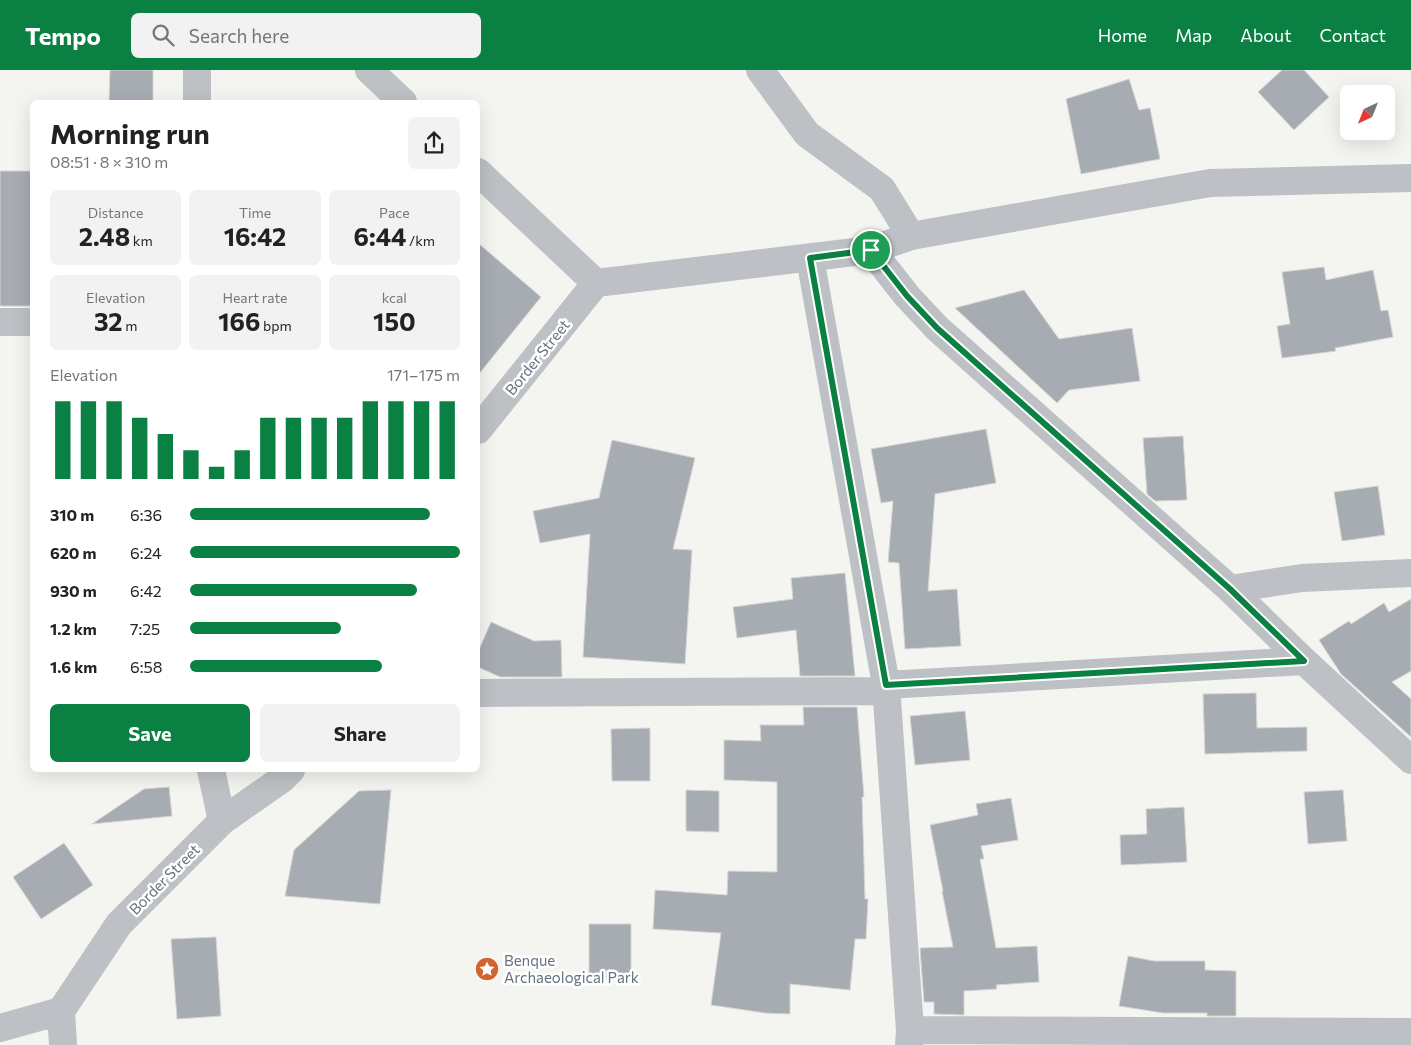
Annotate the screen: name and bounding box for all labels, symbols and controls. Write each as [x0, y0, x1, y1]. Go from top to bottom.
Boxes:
search box [131, 13, 481, 58]
text: Tempo [25, 21, 101, 50]
icon: search [149, 21, 177, 49]
text: Search here [189, 24, 289, 47]
text: Home [1098, 24, 1147, 46]
text: Map [1175, 24, 1212, 46]
text: About [1240, 24, 1292, 46]
text: Contact [1320, 24, 1386, 46]
north arrow [1340, 85, 1395, 140]
map controls [1340, 85, 1395, 140]
text: Morning run [50, 116, 210, 150]
button: share [408, 117, 460, 169]
text: 08:51 · 8 × 310 m [50, 152, 168, 171]
text: Distance [88, 204, 143, 221]
text: Time [239, 204, 271, 221]
text: Pace [379, 204, 410, 221]
text: 2.48 [79, 221, 130, 251]
text: 16:42 [224, 221, 286, 251]
text: 6:44 [354, 221, 406, 251]
pin [850, 229, 892, 271]
text: km [130, 232, 153, 249]
text: /km [406, 232, 435, 249]
icon: arrive [857, 236, 885, 264]
text: Elevation [86, 289, 145, 306]
text: Heart rate [222, 289, 288, 306]
text: kcal [382, 289, 407, 306]
text: 32 [94, 306, 123, 336]
text: 166 [218, 306, 260, 336]
text: 150 [373, 306, 416, 336]
street label: Border Street [501, 316, 573, 398]
text: m [123, 317, 137, 334]
text: bpm [260, 317, 292, 334]
text: Elevation [50, 365, 118, 384]
text: 171–175 m [387, 365, 460, 384]
text: 310 m [50, 505, 94, 524]
text: 6:36 [130, 505, 162, 524]
text: 620 m [50, 543, 96, 562]
text: 6:24 [130, 543, 162, 562]
text: 930 m [50, 581, 97, 600]
text: 6:42 [130, 581, 162, 600]
text: 1.2 km [50, 619, 97, 638]
text: 7:25 [130, 619, 160, 638]
text: 1.6 km [50, 657, 97, 676]
text: 6:58 [130, 657, 162, 676]
button: Save [50, 704, 250, 762]
button: Share [260, 704, 460, 762]
street label: Border Street [125, 840, 203, 918]
place label: Benque Archaeological Park [504, 951, 639, 986]
place icon: Benque Archaeological Park [474, 956, 500, 982]

